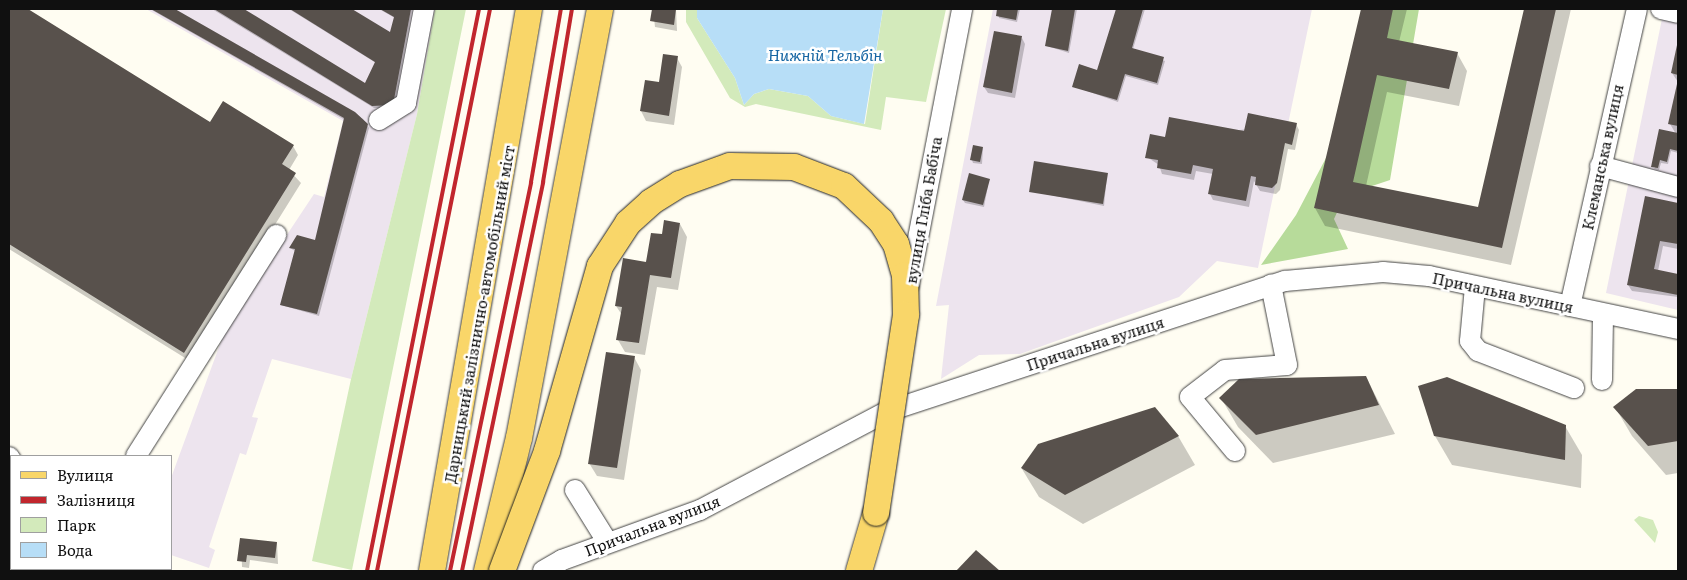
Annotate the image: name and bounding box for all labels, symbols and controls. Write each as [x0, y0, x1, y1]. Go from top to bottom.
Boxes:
water label: Нижній Тельбін [768, 44, 882, 64]
street label: Клеманська вулиця [1578, 82, 1626, 232]
street label: вулиця Гліба Бабіча [901, 135, 945, 285]
street label: Дарницький залізнично-автомобільний міст [440, 144, 518, 484]
street label: Причальна вулиця [1431, 268, 1575, 316]
street label: Причальна вулиця [1024, 312, 1166, 374]
legend [10, 455, 172, 570]
text: Вулиця [57, 463, 114, 486]
text: Залізниця [57, 488, 135, 511]
street label: Причальна вулиця [582, 491, 722, 559]
text: Парк [57, 513, 96, 536]
text: Вода [57, 538, 93, 561]

